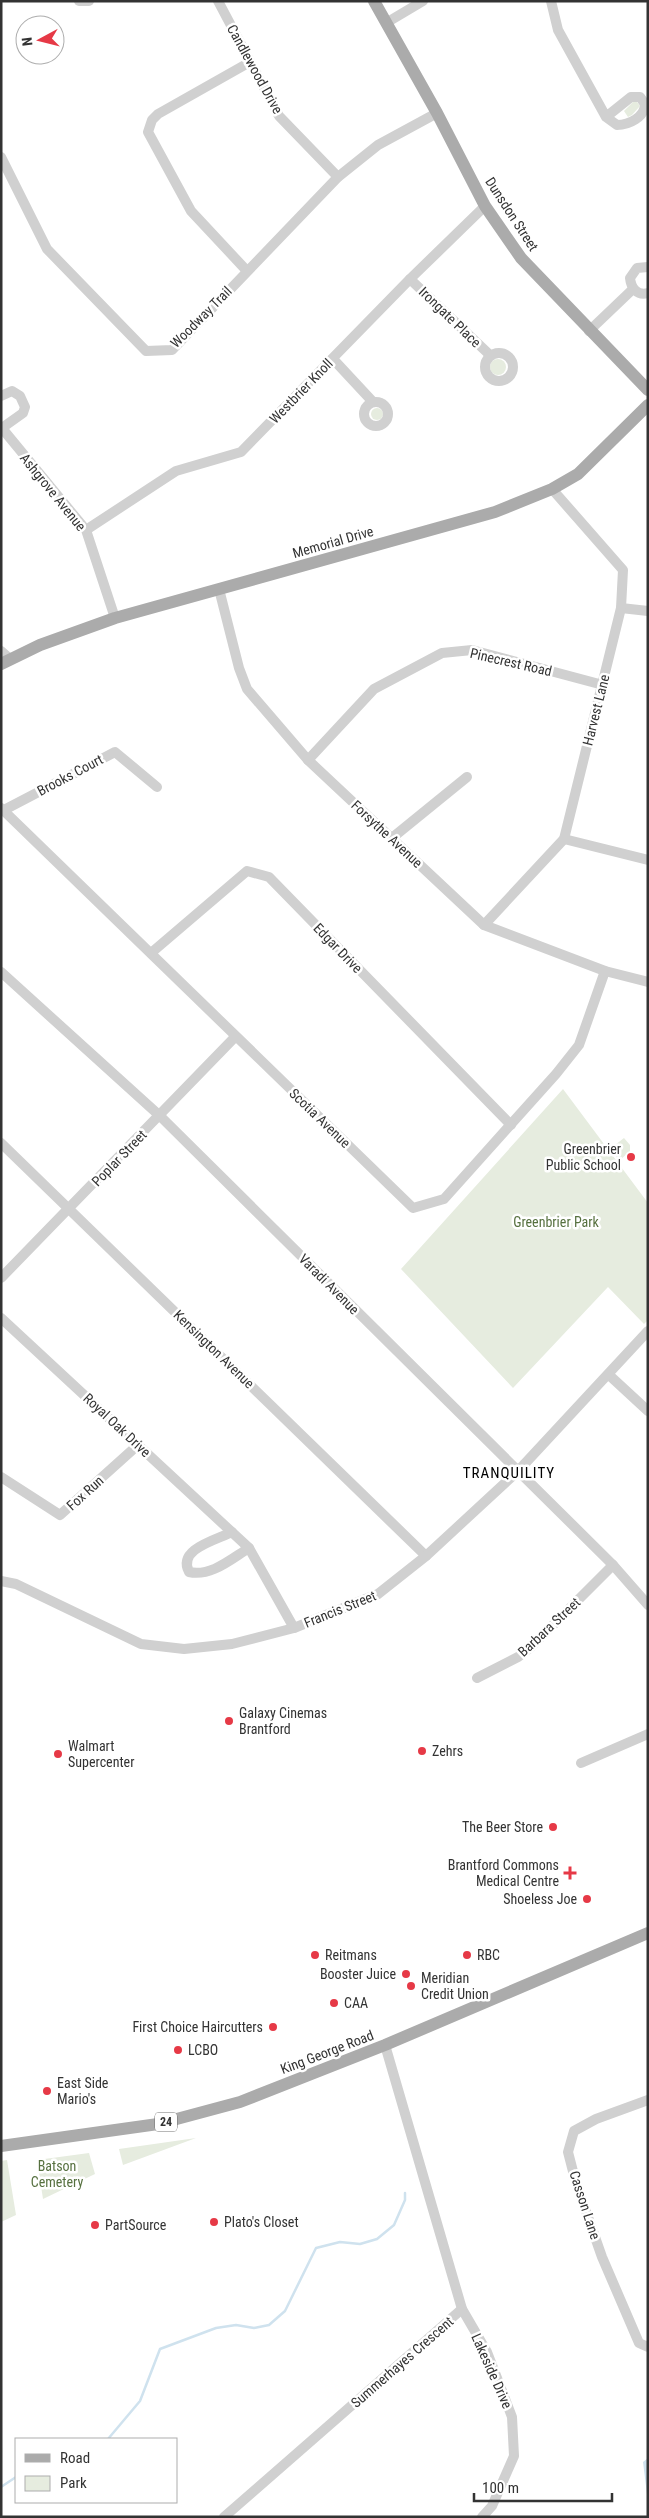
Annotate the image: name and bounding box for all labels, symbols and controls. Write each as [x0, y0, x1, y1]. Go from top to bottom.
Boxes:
north arrow [15, 15, 65, 65]
street label: Candlewood Drive [224, 22, 286, 117]
text: N [19, 36, 36, 47]
street label: Dunsdon Street [482, 174, 542, 254]
street label: Woodway Trail [167, 283, 235, 351]
street label: Irongate Place [416, 284, 485, 351]
street label: Westbrier Knoll [266, 355, 336, 427]
street label: Ashgrove Avenue [17, 450, 89, 534]
street label: Memorial Drive [291, 523, 376, 561]
street label: Pinecrest Road [469, 645, 553, 679]
street label: Harvest Lane [579, 672, 613, 747]
street label: Brooks Court [34, 751, 106, 799]
street label: Forsythe Avenue [348, 797, 426, 871]
street label: Edgar Drive [310, 920, 366, 976]
street label: Scotia Avenue [286, 1085, 354, 1151]
street label: Poplar Street [88, 1127, 150, 1189]
place label: Greenbrier Public School [546, 1141, 621, 1173]
marker: Greenbrier Public School [625, 1151, 637, 1163]
park label: Greenbrier Park [513, 1214, 600, 1230]
street label: Varadi Avenue [296, 1251, 363, 1318]
street label: Kensington Avenue [171, 1307, 258, 1392]
street label: Royal Oak Drive [80, 1390, 154, 1460]
district label: TRANQUILITY [463, 1464, 555, 1482]
street label: Fox Run [63, 1472, 107, 1514]
street label: Francis Street [302, 1587, 378, 1631]
street label: Barbara Street [515, 1594, 583, 1660]
place label: Galaxy Cinemas Brantford [239, 1705, 327, 1737]
marker: Galaxy Cinemas Brantford [223, 1715, 235, 1727]
place label: Walmart Supercenter [68, 1738, 134, 1770]
place label: Zehrs [432, 1743, 463, 1759]
marker: Zehrs [416, 1745, 428, 1757]
marker: Walmart Supercenter [52, 1748, 64, 1760]
place label: The Beer Store [462, 1819, 543, 1835]
marker: The Beer Store [547, 1821, 559, 1833]
place label: Brantford Commons Medical Centre [448, 1857, 559, 1889]
marker: Brantford Commons Medical Centre [563, 1866, 577, 1880]
place label: Shoeless Joe [503, 1891, 577, 1907]
marker: Shoeless Joe [581, 1893, 593, 1905]
place label: Reitmans [325, 1947, 377, 1963]
place label: RBC [477, 1947, 500, 1963]
marker: Reitmans [309, 1949, 321, 1961]
marker: RBC [461, 1949, 473, 1961]
place label: Booster Juice [320, 1966, 396, 1982]
marker: Booster Juice [400, 1968, 412, 1980]
place label: Meridian Credit Union [421, 1970, 489, 2002]
marker: Meridian Credit Union [405, 1980, 417, 1992]
place label: CAA [344, 1995, 368, 2011]
marker: CAA [328, 1997, 340, 2009]
place label: First Choice Haircutters [132, 2019, 263, 2035]
marker: First Choice Haircutters [267, 2021, 279, 2033]
street label: King George Road [278, 2027, 376, 2077]
place label: LCBO [188, 2042, 218, 2058]
marker: LCBO [172, 2044, 184, 2056]
place label: East Side Mario's [57, 2075, 109, 2107]
marker: East Side Mario's [41, 2085, 53, 2097]
road number: 24 [155, 2112, 177, 2132]
park label: Batson Cemetery [31, 2158, 83, 2190]
street label: Casson Lane [566, 2169, 604, 2242]
place label: Plato's Closet [224, 2214, 299, 2230]
marker: Plato's Closet [208, 2216, 220, 2228]
place label: PartSource [105, 2217, 167, 2233]
marker: PartSource [89, 2219, 101, 2231]
street label: Summerhayes Crescent [348, 2313, 456, 2411]
street label: Lakeside Drive [468, 2331, 516, 2411]
legend [15, 2438, 178, 2503]
text: Road [60, 2449, 90, 2467]
scale bar [474, 2470, 612, 2502]
text: Park [60, 2474, 87, 2492]
text: 100 m [482, 2479, 519, 2497]

